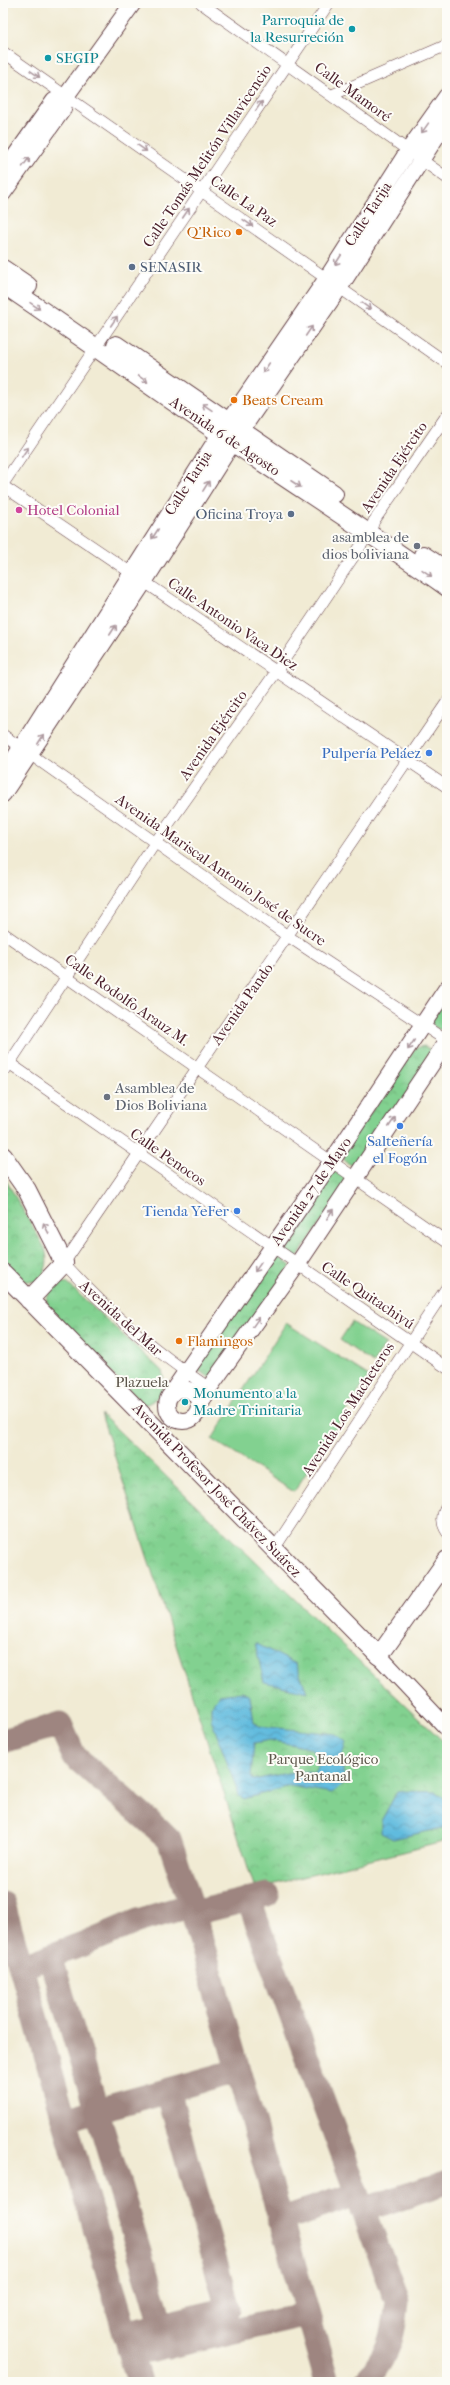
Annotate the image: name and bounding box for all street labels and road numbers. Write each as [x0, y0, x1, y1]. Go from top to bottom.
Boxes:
street label: Calle Mamoré [311, 58, 395, 126]
street label: Calle Tomás Melitón Villavicencio [139, 61, 275, 251]
street label: Calle La Paz [207, 171, 281, 231]
street label: Calle Tarija [341, 178, 396, 250]
street label: Avenida 6 de Agosto [166, 392, 284, 480]
street label: Avenida Ejército [356, 418, 431, 517]
street label: Calle Tarija [161, 447, 216, 519]
street label: Calle Antonio Vaca Diez [164, 574, 302, 675]
street label: Avenida Ejército [175, 686, 251, 784]
street label: Avenida Mariscal Antonio José de Sucre [112, 790, 330, 950]
street label: Calle Rodolfo Arauz M. [61, 950, 193, 1050]
street label: Avenida Pando [207, 959, 277, 1049]
street label: Calle Penocos [127, 1124, 210, 1190]
street label: Avenida 27 de Mayo [266, 1133, 355, 1249]
street label: Calle Quitachiyú [318, 1257, 418, 1333]
street label: Avenida del Mar [75, 1275, 167, 1360]
street label: Avenida Los Macheteros [297, 1338, 398, 1480]
street label: Avenida Profesor José Chávez Suárez [128, 1398, 305, 1581]

